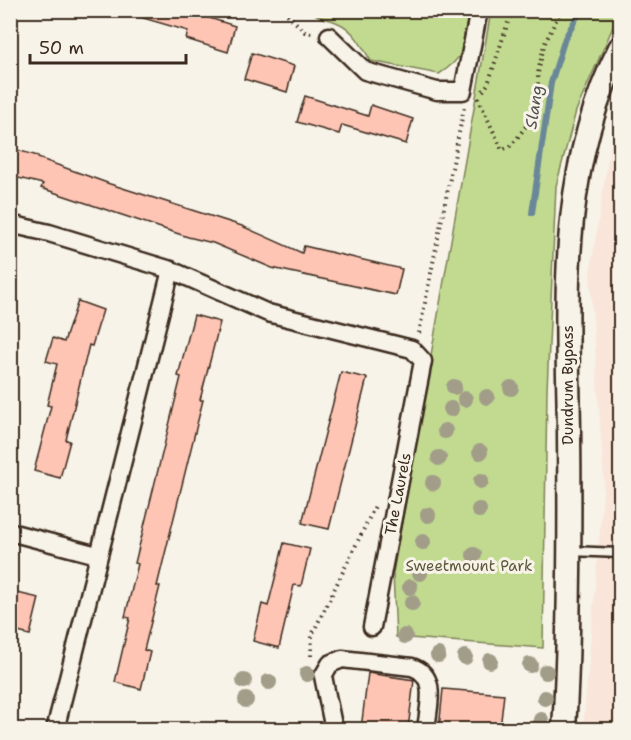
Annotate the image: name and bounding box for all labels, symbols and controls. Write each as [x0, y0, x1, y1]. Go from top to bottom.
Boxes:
scale bar [30, 27, 186, 65]
text: 50 m [39, 36, 84, 60]
water label: Slang [520, 84, 548, 130]
street label: Dundrum Bypass [558, 325, 578, 445]
street label: The Laurels [380, 451, 416, 537]
park label: Sweetmount Park [405, 556, 533, 576]

